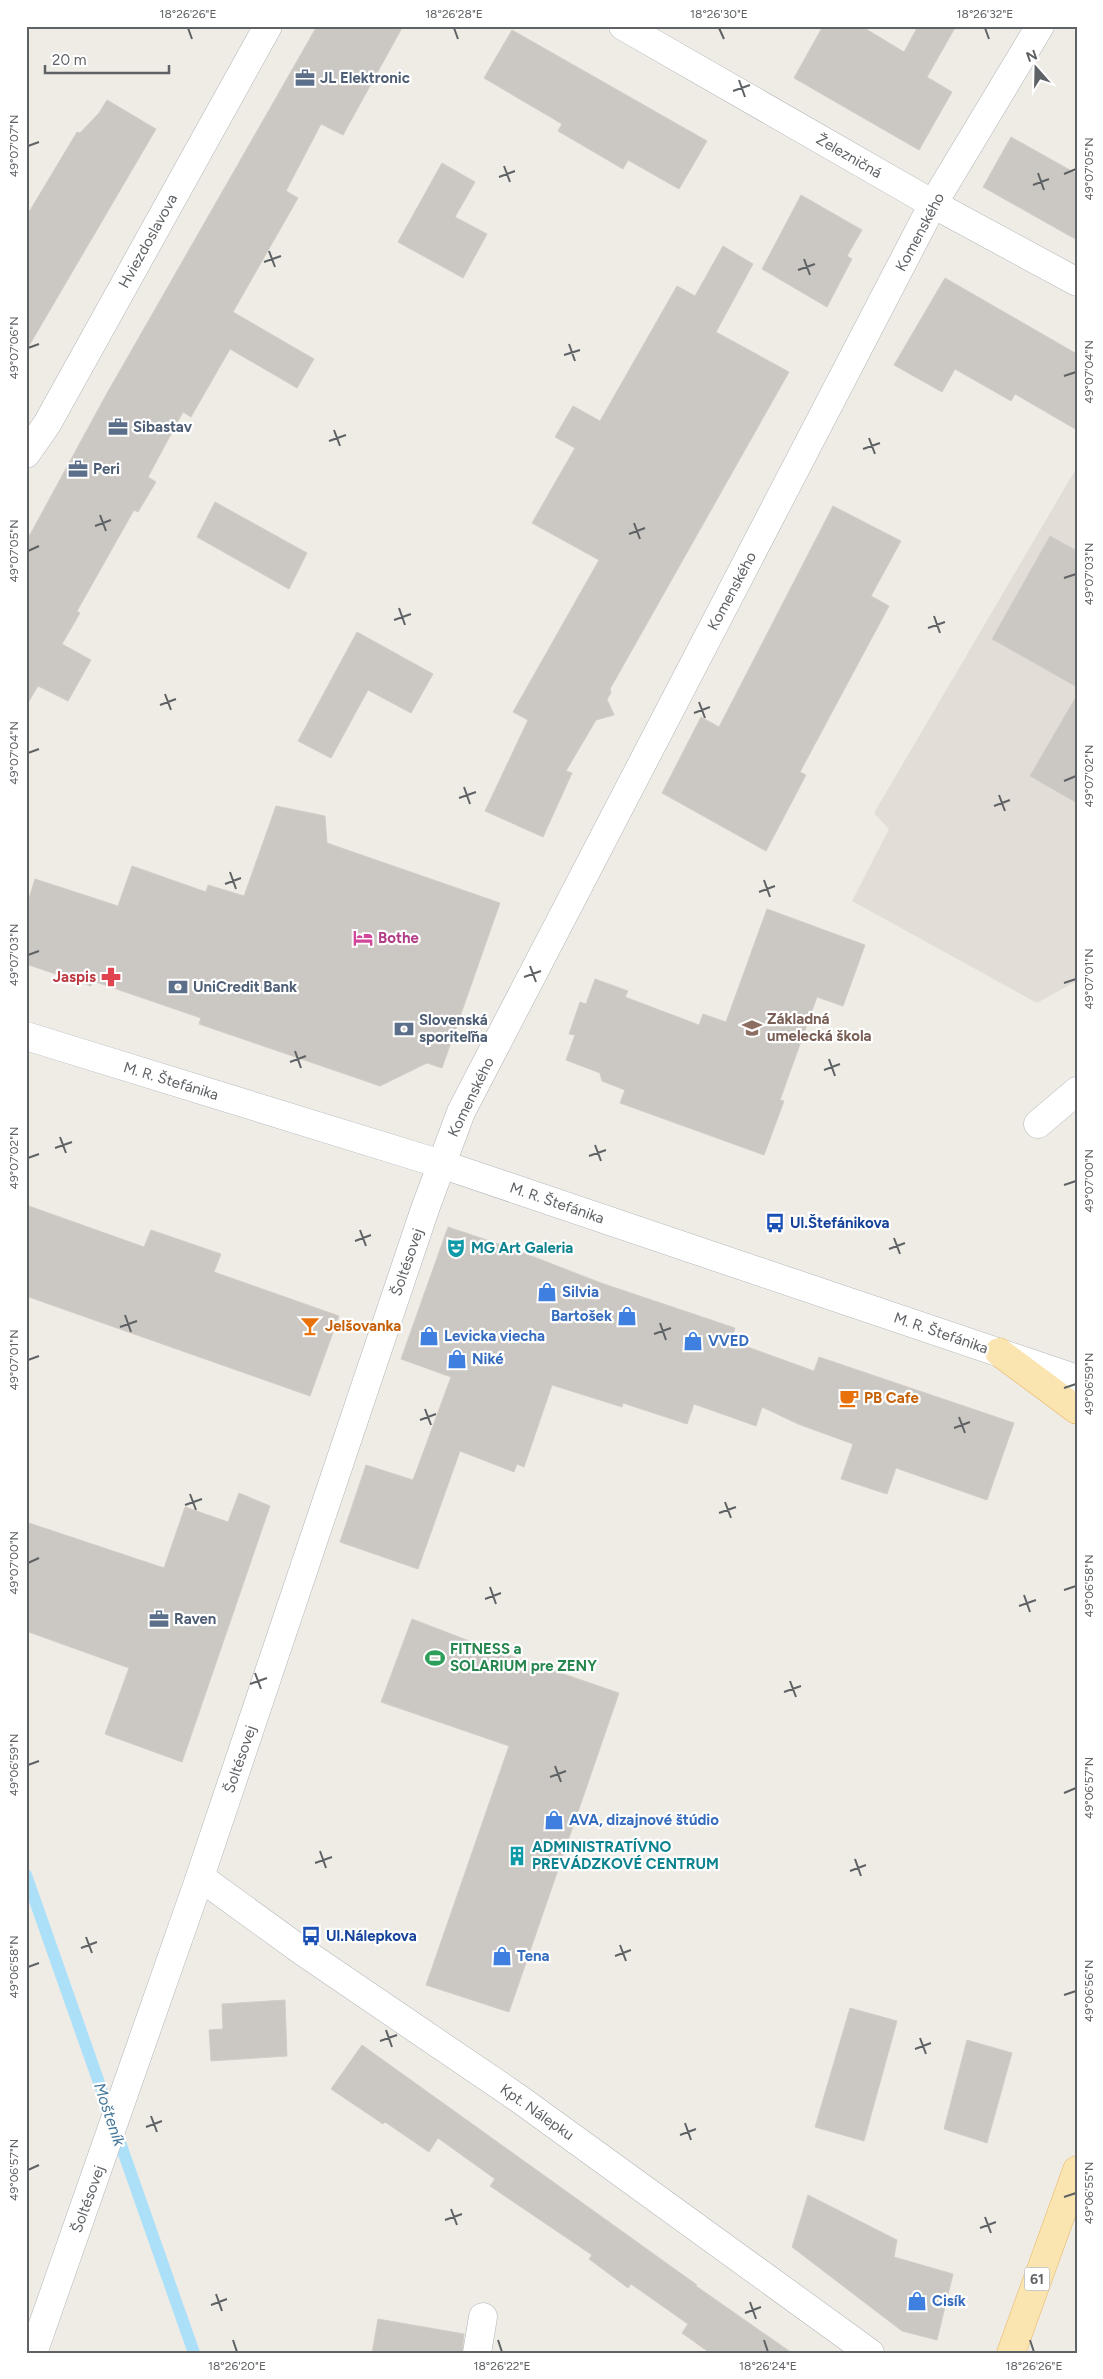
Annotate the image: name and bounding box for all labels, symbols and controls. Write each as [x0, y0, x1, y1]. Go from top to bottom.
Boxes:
text: 18°26'26"E [159, 7, 217, 21]
text: 18°26'28"E [425, 7, 483, 21]
text: 18°26'30"E [690, 7, 748, 21]
text: 18°26'32"E [957, 7, 1013, 21]
scale bar [45, 42, 169, 74]
north arrow [1010, 42, 1060, 92]
text: N [1024, 46, 1040, 66]
text: 20 m [52, 51, 86, 69]
office icon: JL Elektronic [294, 67, 316, 89]
place label: JL Elektronic [320, 69, 410, 87]
text: 49°07'07"N [7, 115, 21, 177]
street label: Železničná [813, 130, 885, 182]
text: 49°07'05"N [1082, 138, 1096, 200]
street label: Komenského [892, 189, 948, 274]
street label: Hviezdoslavova [115, 191, 181, 291]
text: 49°07'06"N [7, 317, 21, 379]
text: 49°07'04"N [1082, 340, 1096, 404]
office icon: Sibastav [107, 416, 129, 438]
place label: Sibastav [133, 418, 193, 436]
office icon: Peri [67, 458, 89, 480]
place label: Peri [93, 460, 120, 478]
text: 49°07'05"N [7, 520, 21, 582]
text: 49°07'03"N [1082, 543, 1096, 605]
street label: Komenského [704, 548, 760, 633]
text: 49°07'04"N [7, 721, 21, 785]
text: 49°07'02"N [1082, 745, 1096, 807]
text: 49°07'03"N [7, 924, 21, 986]
hotel icon: Bothe [352, 927, 374, 949]
place label: Bothe [378, 929, 419, 947]
text: 49°07'01"N [1082, 949, 1096, 1010]
pharmacy icon: Jaspis [100, 966, 122, 988]
place label: Jaspis [53, 968, 96, 986]
bank icon: UniCredit Bank [167, 976, 189, 998]
place label: UniCredit Bank [193, 978, 297, 996]
place label: Základná umelecká škola [767, 1010, 872, 1045]
place label: Slovenská sporiteľňa [419, 1011, 488, 1046]
school or university icon: Základná umelecká škola [741, 1017, 763, 1039]
bank icon: Slovenská sporiteľňa [393, 1018, 415, 1040]
street label: Komenského [444, 1054, 498, 1140]
street label: M. R. Štefánika [121, 1058, 221, 1104]
text: 49°07'02"N [7, 1127, 21, 1189]
text: 49°07'00"N [1082, 1149, 1096, 1213]
street label: M. R. Štefánika [508, 1178, 606, 1228]
bus stop icon: Ul.Štefánikova [764, 1212, 786, 1234]
place label: Ul.Štefánikova [790, 1214, 890, 1232]
street label: Šoltésovej [387, 1226, 427, 1298]
theatre icon: MG Art Galeria [445, 1237, 467, 1259]
place label: MG Art Galeria [471, 1239, 573, 1257]
shop icon: Silvia [536, 1281, 558, 1303]
place label: Silvia [562, 1283, 599, 1301]
shop icon: Bartošek [616, 1305, 638, 1327]
place label: Bartošek [551, 1307, 612, 1325]
street label: M. R. Štefánika [892, 1308, 990, 1358]
bar icon: Jelšovanka [299, 1315, 321, 1337]
place label: Jelšovanka [325, 1317, 401, 1335]
shop icon: Levicka viecha [418, 1325, 440, 1347]
place label: Levicka viecha [444, 1327, 545, 1345]
text: 49°07'01"N [7, 1330, 21, 1391]
shop icon: VVED [682, 1330, 704, 1352]
place label: VVED [708, 1332, 749, 1350]
shop icon: Niké [446, 1348, 468, 1370]
place label: Niké [472, 1350, 504, 1368]
text: 49°06'59"N [1082, 1353, 1096, 1415]
cafe icon: PB Cafe [838, 1387, 860, 1409]
place label: PB Cafe [864, 1389, 919, 1407]
text: 49°07'00"N [7, 1531, 21, 1595]
text: 49°06'58"N [1082, 1555, 1096, 1617]
office icon: Raven [148, 1608, 170, 1630]
place label: Raven [174, 1610, 216, 1628]
place label: FITNESS a SOLARIUM pre ZENY [450, 1640, 597, 1675]
sports icon: FITNESS a SOLARIUM pre ZENY [424, 1647, 446, 1669]
street label: Šoltésovej [220, 1723, 260, 1795]
text: 49°06'59"N [7, 1734, 21, 1796]
text: 49°06'57"N [1082, 1757, 1096, 1819]
shop icon: AVA, dizajnové štúdio [543, 1809, 565, 1831]
place label: AVA, dizajnové štúdio [569, 1811, 719, 1829]
place label: ADMINISTRATÍVNO PREVÁDZKOVÉ CENTRUM [532, 1838, 719, 1873]
building icon: ADMINISTRATÍVNO PREVÁDZKOVÉ CENTRUM [506, 1845, 528, 1867]
bus stop icon: Ul.Nálepkova [300, 1925, 322, 1947]
place label: Ul.Nálepkova [326, 1927, 417, 1945]
text: 49°06'58"N [7, 1936, 21, 1998]
shop icon: Tena [491, 1945, 513, 1967]
place label: Tena [517, 1947, 550, 1965]
text: 49°06'56"N [1082, 1960, 1096, 2022]
water label: Mošteník [90, 2080, 130, 2149]
street label: Kpt. Nálepku [497, 2080, 577, 2144]
text: 49°06'57"N [7, 2139, 21, 2201]
text: 49°06'55"N [1082, 2162, 1096, 2224]
street label: Šoltésovej [68, 2163, 108, 2235]
road number: 61 [1024, 2268, 1050, 2290]
shop icon: Cisík [906, 2290, 928, 2312]
place label: Cisík [932, 2292, 966, 2310]
text: 18°26'20"E [208, 2359, 266, 2373]
text: 18°26'22"E [473, 2359, 531, 2373]
text: 18°26'24"E [739, 2359, 797, 2373]
text: 18°26'26"E [1005, 2359, 1063, 2373]

